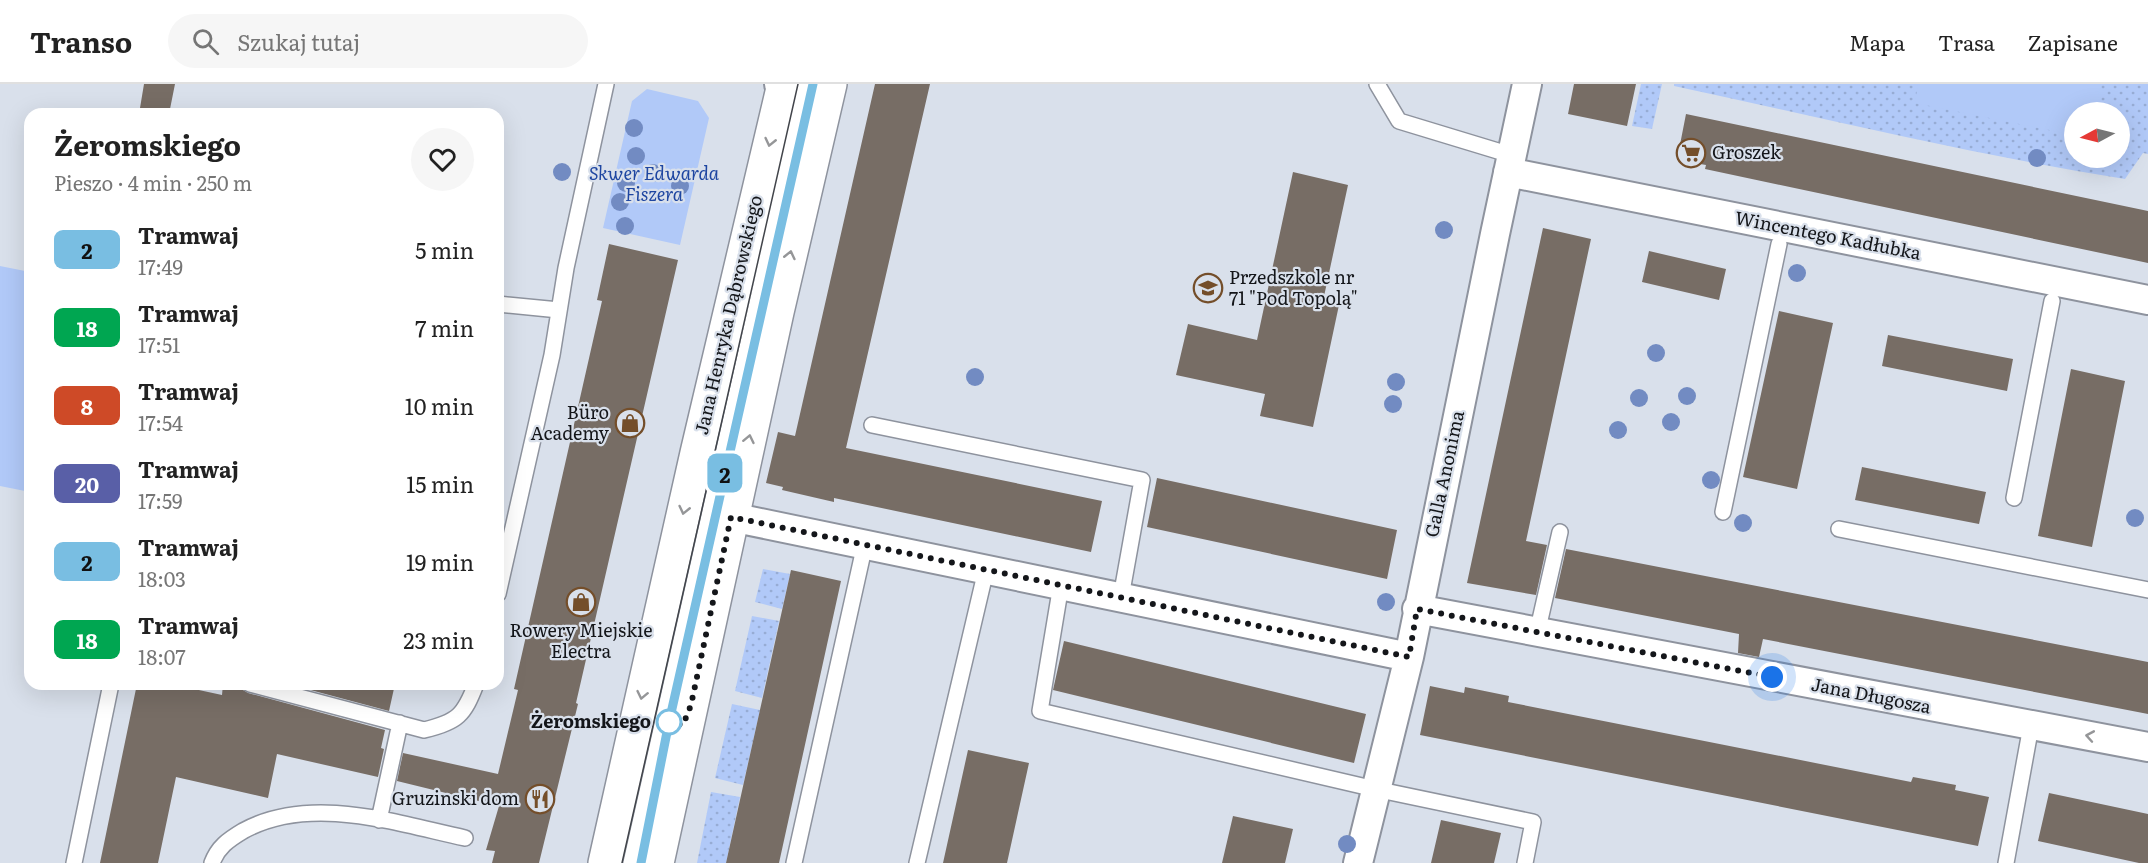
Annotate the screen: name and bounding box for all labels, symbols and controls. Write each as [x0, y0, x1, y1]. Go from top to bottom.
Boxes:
search box [168, 14, 588, 68]
text: Transo [30, 20, 132, 62]
icon: search [189, 25, 222, 58]
text: Szukaj tutaj [237, 25, 360, 58]
text: Mapa [1849, 26, 1905, 57]
text: Trasa [1938, 26, 1995, 57]
text: Zapisane [2028, 26, 2118, 57]
north arrow [2064, 102, 2130, 168]
map controls [2064, 102, 2130, 168]
text: Żeromskiego [54, 123, 241, 165]
button: heart [411, 128, 474, 191]
one-way arrow [765, 137, 778, 147]
supermarket icon: Groszek [1675, 137, 1707, 169]
place label: Groszek [1712, 138, 1782, 165]
park label: Skwer Edwarda Fiszera [589, 159, 720, 207]
text: Pieszo · 4 min · 250 m [54, 167, 252, 197]
street label: Jana Henryka Dąbrowskiego [687, 192, 768, 437]
street label: Wincentego Kadłubka [1733, 203, 1924, 266]
text: Tramwaj [138, 218, 239, 251]
text: 5 min [415, 233, 474, 266]
text: 2 [81, 234, 93, 265]
text: 17:49 [138, 251, 183, 281]
one-way arrow [782, 251, 795, 261]
place label: Przedszkole nr 71 "Pod Topolą" [1229, 263, 1358, 311]
school or university icon: Przedszkole nr 71 "Pod Topolą" [1192, 272, 1224, 304]
text: Tramwaj [138, 296, 239, 329]
text: 7 min [415, 311, 474, 344]
text: 18 [76, 312, 98, 343]
text: 17:51 [138, 329, 180, 359]
text: Tramwaj [138, 374, 239, 407]
text: 10 min [405, 389, 474, 422]
text: 8 [81, 390, 93, 421]
place label: Büro Academy [530, 398, 610, 446]
text: 17:54 [138, 407, 183, 437]
shop icon: Büro Academy [614, 407, 646, 439]
street label: Galla Anonima [1417, 408, 1470, 539]
one-way arrow [741, 434, 754, 444]
text: Tramwaj [138, 452, 239, 485]
line badge: 2 [706, 454, 744, 492]
text: 2 [719, 458, 731, 489]
text: 15 min [406, 467, 474, 500]
text: 20 [75, 468, 99, 499]
text: 17:59 [138, 485, 183, 515]
one-way arrow [678, 504, 691, 514]
text: Tramwaj [138, 530, 239, 563]
text: 19 min [406, 545, 474, 578]
text: 2 [81, 546, 93, 577]
text: 18:03 [138, 563, 186, 593]
shop icon: Rowery Miejskie Electra [565, 586, 597, 618]
text: Tramwaj [138, 608, 239, 641]
place label: Rowery Miejskie Electra [510, 616, 652, 664]
text: 23 min [403, 623, 474, 656]
text: 18 [76, 624, 98, 655]
text: 18:07 [138, 641, 186, 671]
your location [1757, 662, 1787, 692]
street label: Jana Długosza [1809, 670, 1934, 719]
one-way arrow [637, 690, 650, 700]
place label: Żeromskiego [531, 707, 651, 734]
marker: Żeromskiego [656, 709, 682, 735]
one-way arrow [2086, 730, 2096, 743]
restaurant icon: Gruzinski dom [524, 783, 556, 815]
place label: Gruzinski dom [392, 784, 519, 811]

